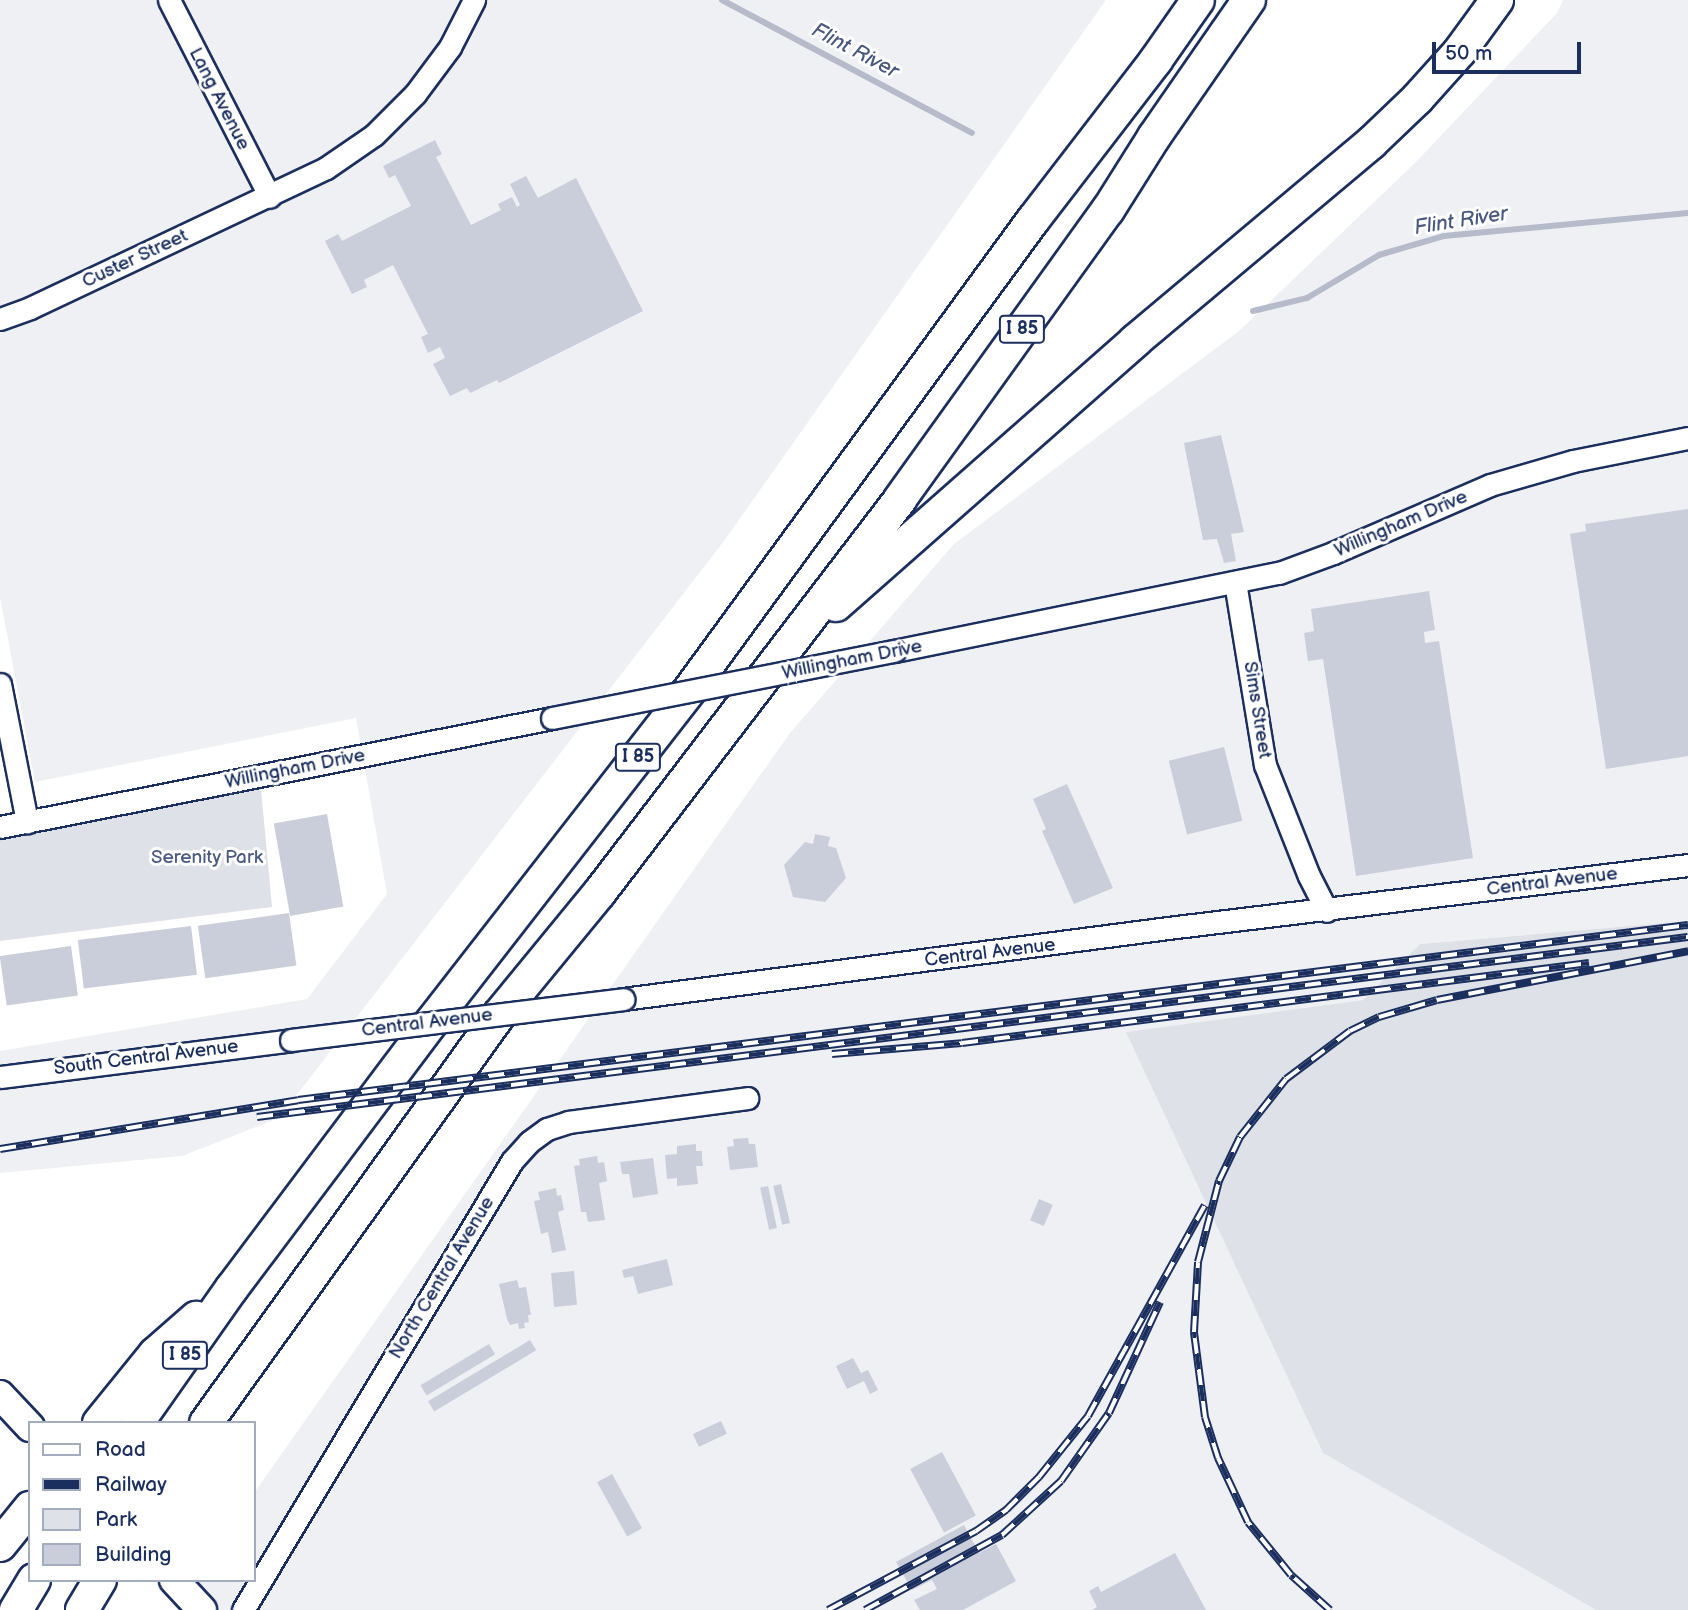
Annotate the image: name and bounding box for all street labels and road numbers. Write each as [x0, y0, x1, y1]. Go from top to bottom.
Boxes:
street label: Lang Avenue [183, 44, 255, 154]
street label: Custer Street [78, 225, 192, 293]
road number: I 85 [998, 314, 1046, 344]
street label: Willingham Drive [1331, 486, 1471, 562]
street label: Willingham Drive [780, 635, 924, 685]
street label: Sims Street [1238, 660, 1276, 760]
road number: I 85 [614, 742, 662, 772]
street label: Willingham Drive [223, 744, 367, 794]
street label: Central Avenue [1485, 863, 1619, 901]
street label: Central Avenue [923, 934, 1057, 972]
street label: Central Avenue [360, 1004, 494, 1042]
street label: South Central Avenue [52, 1035, 240, 1081]
street label: North Central Avenue [385, 1193, 499, 1363]
road number: I 85 [160, 1340, 210, 1370]

